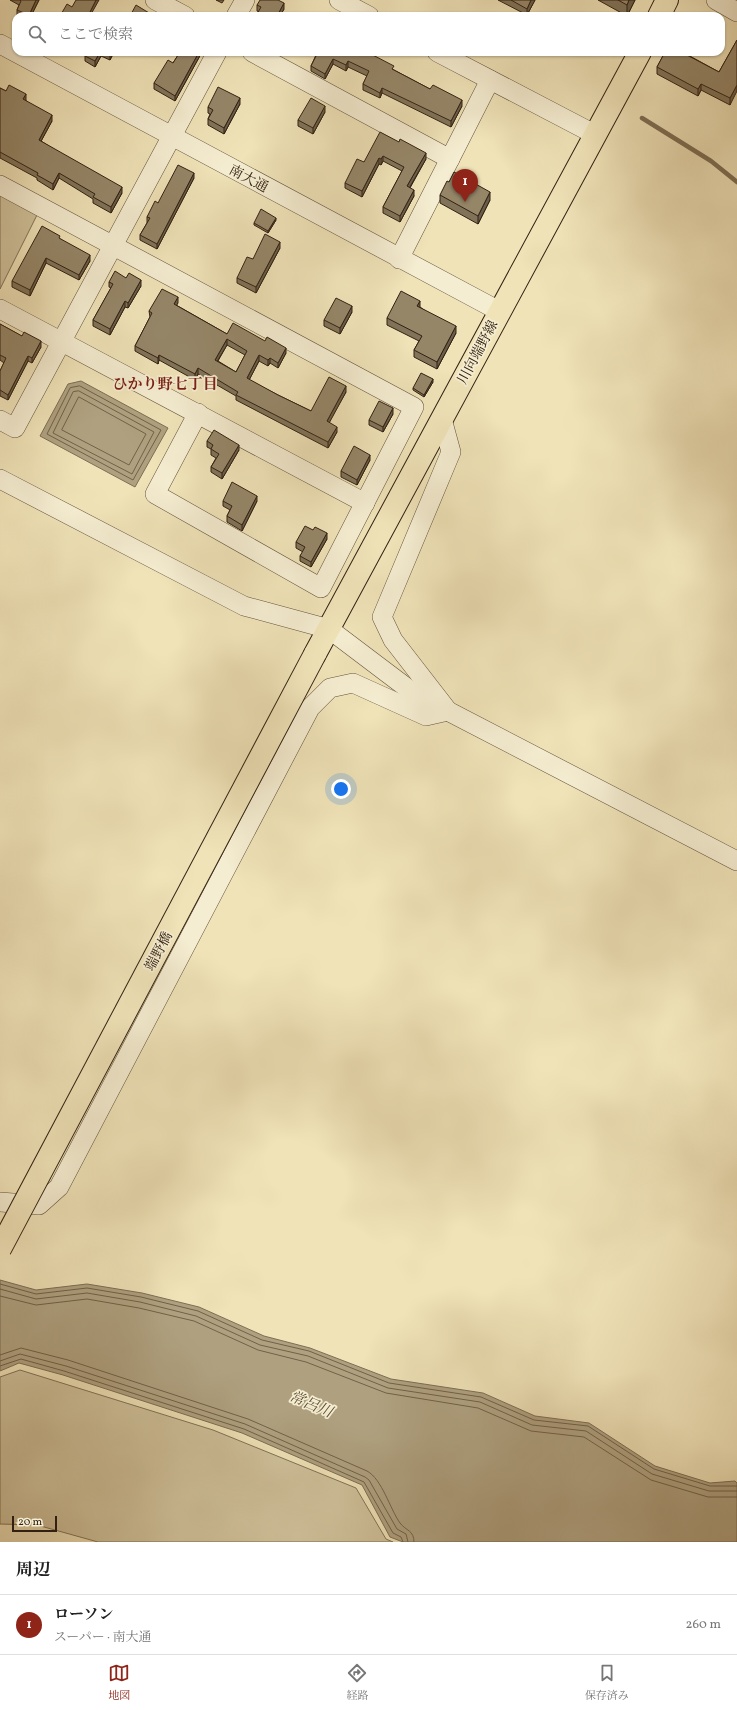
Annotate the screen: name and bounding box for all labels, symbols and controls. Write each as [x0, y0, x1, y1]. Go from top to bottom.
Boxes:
search box [12, 12, 725, 56]
icon: search [26, 23, 48, 45]
text: ここで検索 [58, 25, 133, 46]
street label: 南大通 [225, 161, 271, 198]
pin: 1 [452, 169, 478, 202]
street label: 川向端野線 [454, 317, 503, 388]
district label: ひかり野七丁目 [112, 375, 218, 396]
your location [331, 779, 351, 799]
street label: 端野橋 [141, 929, 178, 975]
water label: 常呂川 [286, 1387, 337, 1425]
scale bar [12, 1514, 57, 1533]
text: 20 m [18, 1515, 42, 1530]
text: 周辺 [16, 1559, 50, 1582]
text: ローソン [54, 1605, 113, 1626]
text: 1 [26, 1616, 32, 1634]
text: 260 m [686, 1616, 721, 1634]
text: スーパー · 南大通 [54, 1629, 151, 1647]
tab: 地図 [108, 1662, 130, 1704]
tab: 経路 [346, 1662, 368, 1704]
tab: 保存済み [585, 1662, 629, 1704]

